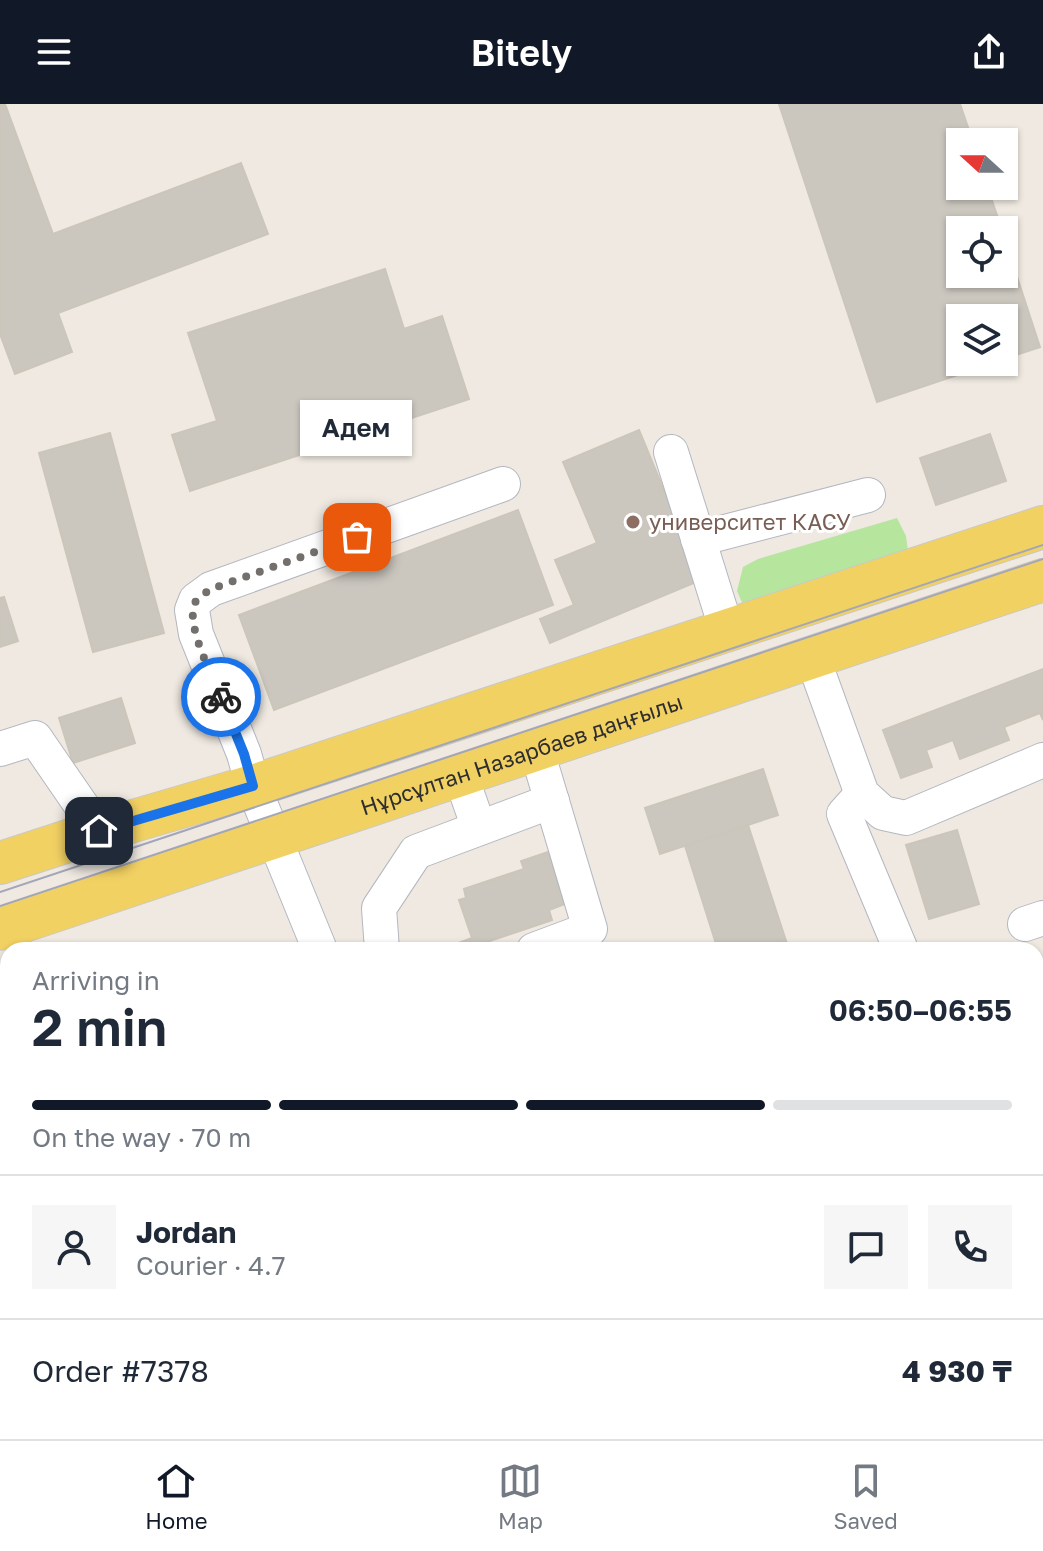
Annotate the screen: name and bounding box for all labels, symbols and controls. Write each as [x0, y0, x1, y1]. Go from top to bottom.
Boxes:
icon: menu [32, 30, 76, 74]
icon: share [967, 30, 1011, 74]
text: Bitely [471, 31, 572, 74]
north arrow [946, 128, 1018, 200]
map controls [946, 128, 1018, 376]
button: locate [946, 216, 1018, 288]
button: layers [946, 304, 1018, 376]
callout: Адем [301, 401, 413, 457]
text: Адем [322, 412, 390, 443]
pin [323, 503, 391, 571]
place label: университет КАСУ [649, 508, 851, 535]
marker: университет КАСУ [624, 513, 642, 531]
icon: bag [335, 515, 379, 559]
courier [181, 657, 261, 737]
icon: bike [199, 675, 243, 719]
street label: Нұрсұлтан Назарбаев даңғылы [357, 688, 686, 820]
pin [65, 797, 133, 865]
icon: home [77, 809, 121, 853]
text: Arriving in [32, 965, 160, 996]
text: 06:50–06:55 [829, 992, 1012, 1028]
text: 2 min [32, 995, 167, 1057]
text: On the way · 70 m [32, 1122, 251, 1153]
button: person [32, 1205, 116, 1289]
button: chat [824, 1205, 908, 1289]
button: phone [928, 1205, 1012, 1289]
text: Jordan [136, 1214, 236, 1250]
text: Courier · 4.7 [136, 1250, 286, 1281]
text: Order #7378 [32, 1353, 209, 1389]
text: 4 930 ₸ [902, 1353, 1012, 1389]
tab: Home [145, 1459, 207, 1534]
tab: Map [498, 1459, 543, 1534]
tab: Saved [833, 1459, 898, 1534]

